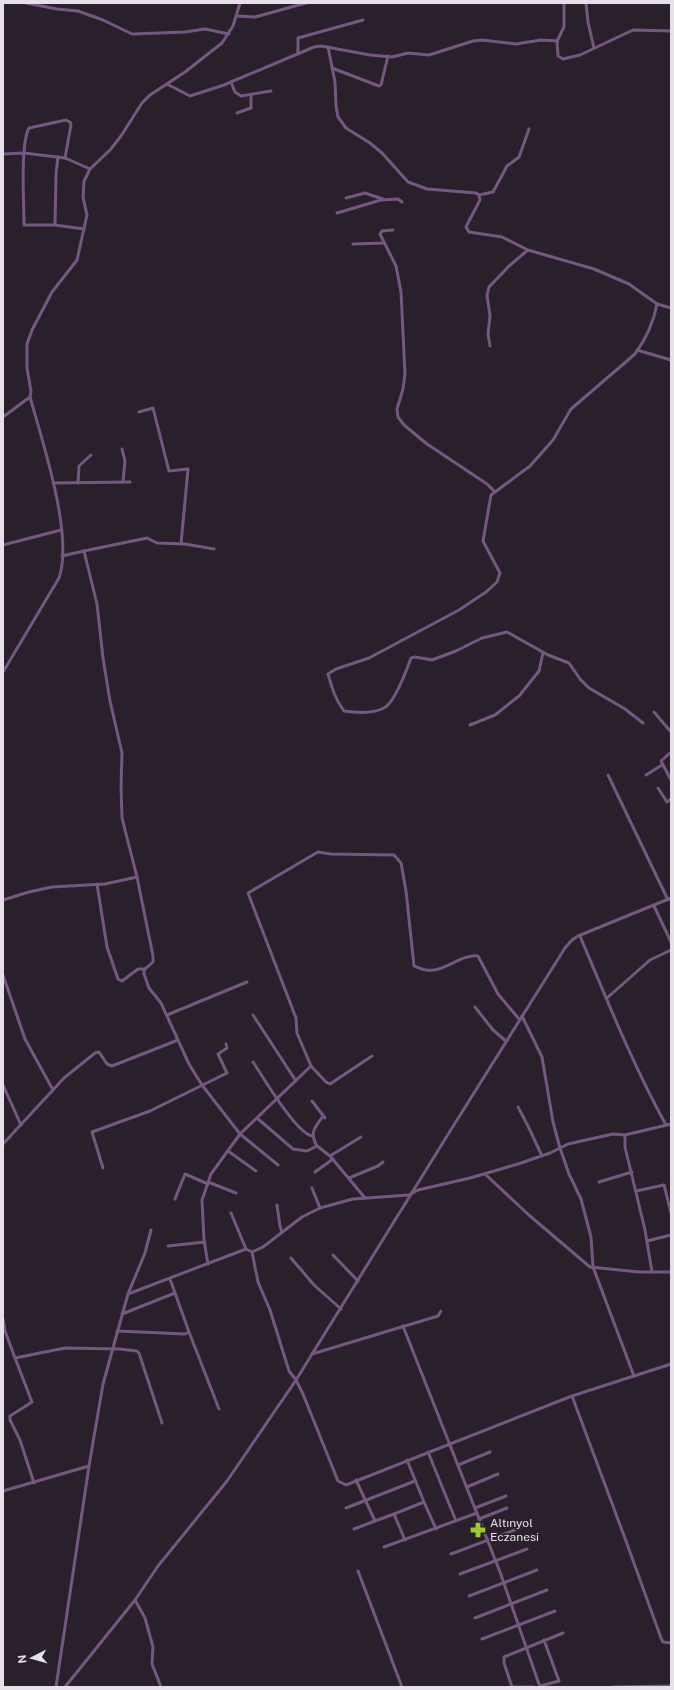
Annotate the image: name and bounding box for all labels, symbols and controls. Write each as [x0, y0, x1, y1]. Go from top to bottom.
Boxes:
place label: Altınyol Eczanesi [490, 1516, 539, 1544]
pharmacy icon: Altınyol Eczanesi [469, 1521, 487, 1539]
north arrow [12, 1638, 52, 1678]
text: N [16, 1654, 28, 1664]

